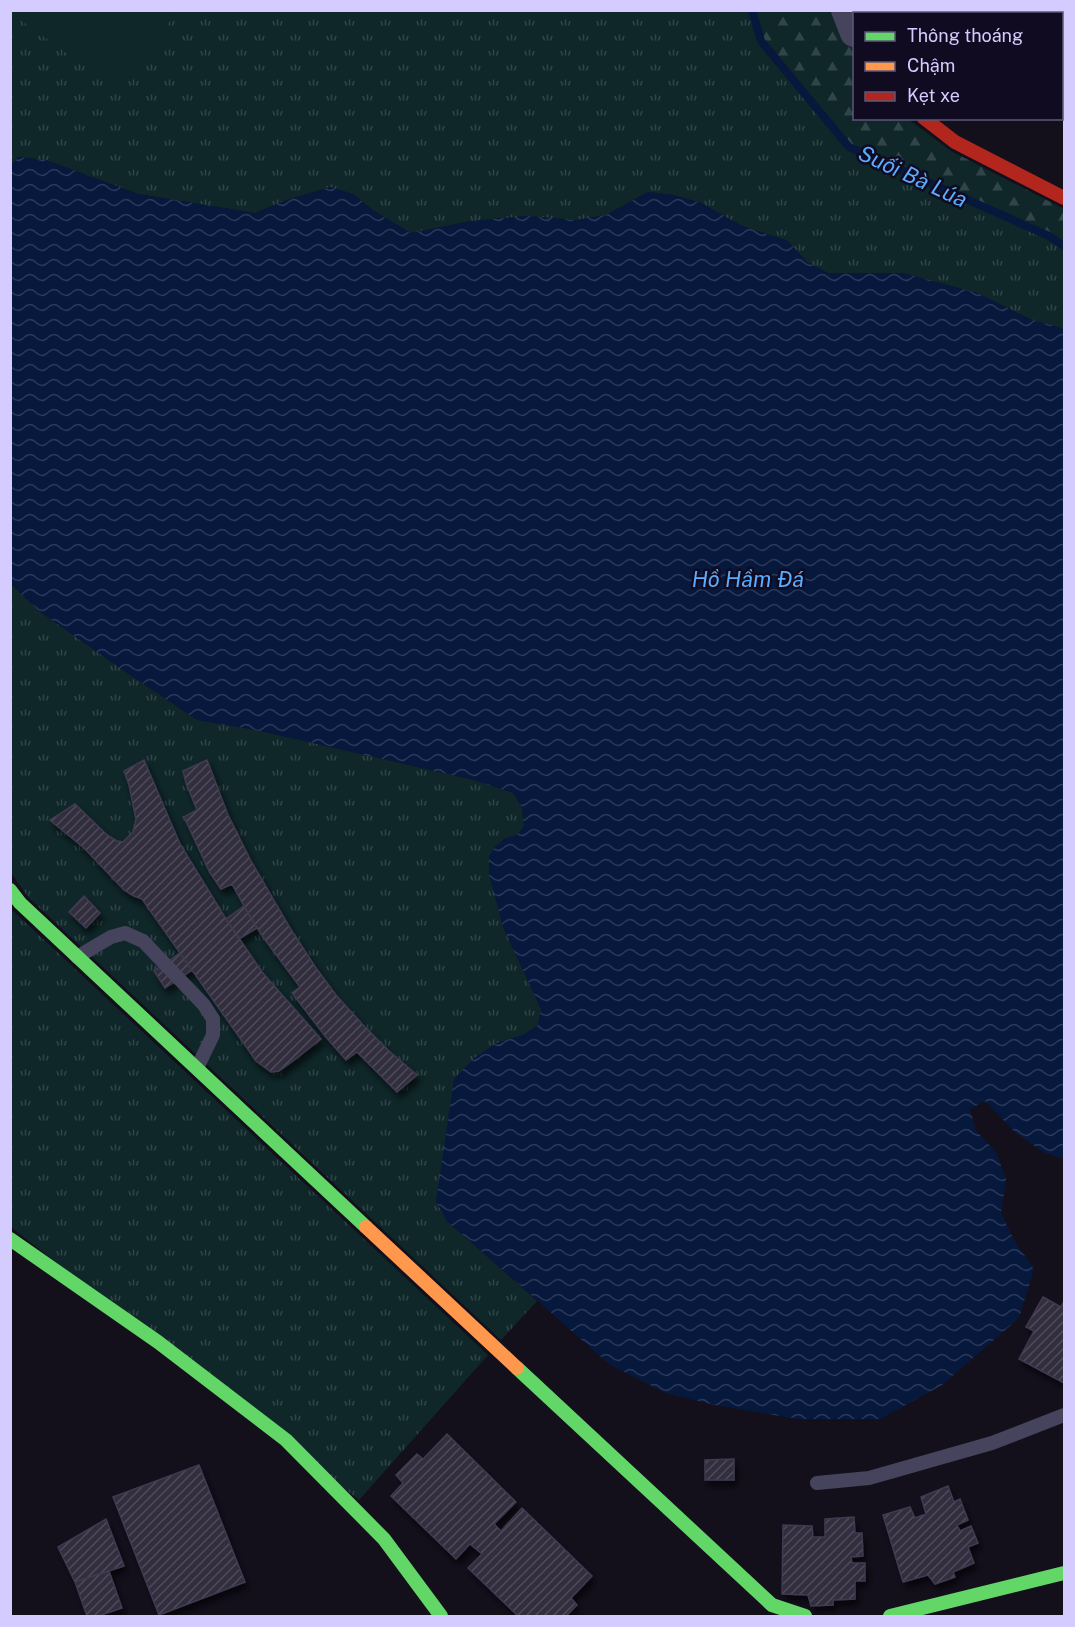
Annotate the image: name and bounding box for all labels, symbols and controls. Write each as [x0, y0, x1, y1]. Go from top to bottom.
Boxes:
legend [853, 12, 1063, 120]
text: Thông thoáng [907, 25, 1023, 46]
text: Chậm [907, 55, 955, 76]
text: Kẹt xe [907, 85, 960, 106]
water label: Suối Bà Lúa [854, 139, 972, 213]
water label: Hồ Hầm Đá [692, 566, 804, 592]

